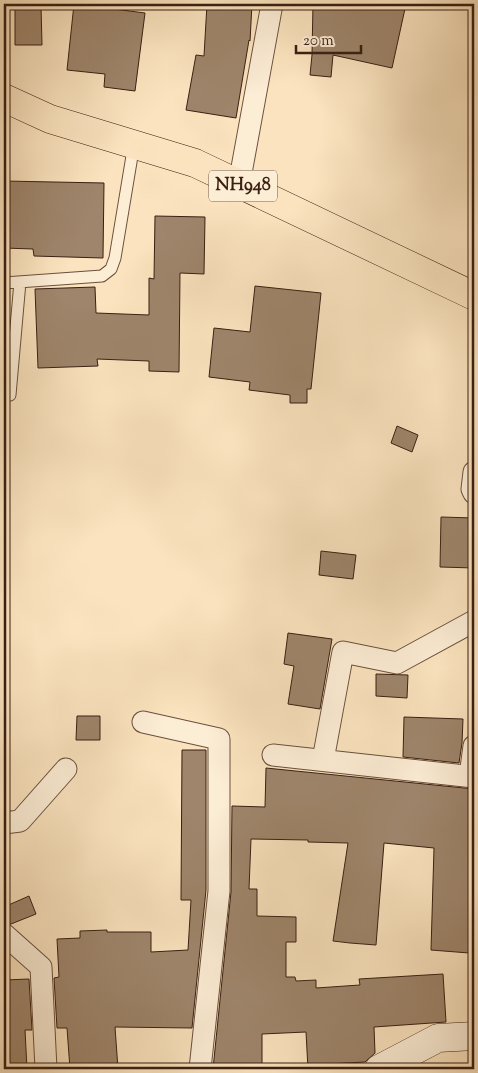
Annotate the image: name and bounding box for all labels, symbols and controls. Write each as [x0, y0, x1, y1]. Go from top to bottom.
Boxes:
scale bar [296, 22, 360, 54]
text: 20 m [303, 31, 334, 52]
road number: NH948 [209, 170, 277, 202]

